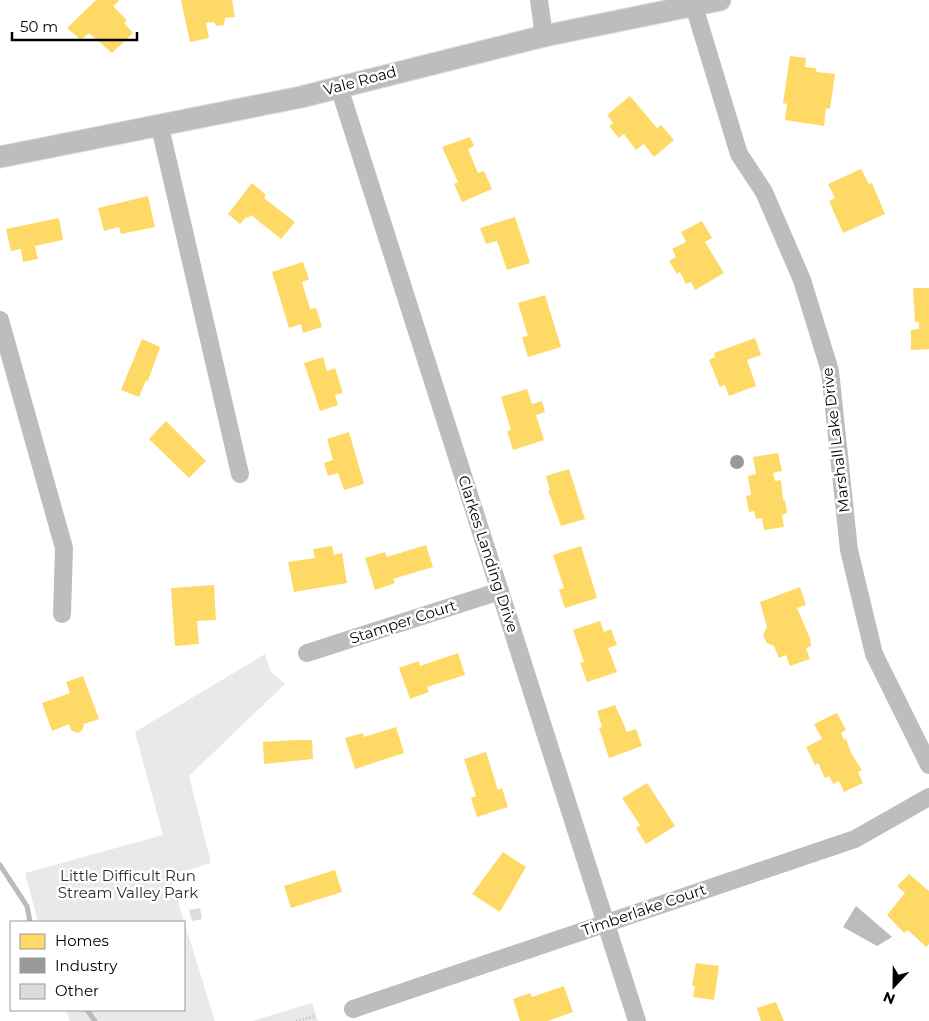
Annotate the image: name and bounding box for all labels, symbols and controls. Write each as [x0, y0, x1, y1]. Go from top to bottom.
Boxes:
scale bar [12, 10, 138, 42]
text: 50 m [20, 17, 58, 36]
street label: Vale Road [321, 62, 398, 99]
street label: Marshall Lake Drive [817, 366, 854, 514]
street label: Clarkes Landing Drive [454, 473, 523, 635]
street label: Stamper Court [347, 595, 459, 648]
park label: Little Difficult Run Stream Valley Park [58, 866, 198, 902]
street label: Timberlake Court [579, 879, 709, 940]
legend [10, 921, 185, 1011]
text: Homes [55, 931, 109, 950]
text: Industry [55, 956, 118, 975]
north arrow [869, 961, 919, 1011]
text: Other [55, 981, 99, 1000]
text: N [881, 988, 898, 1009]

